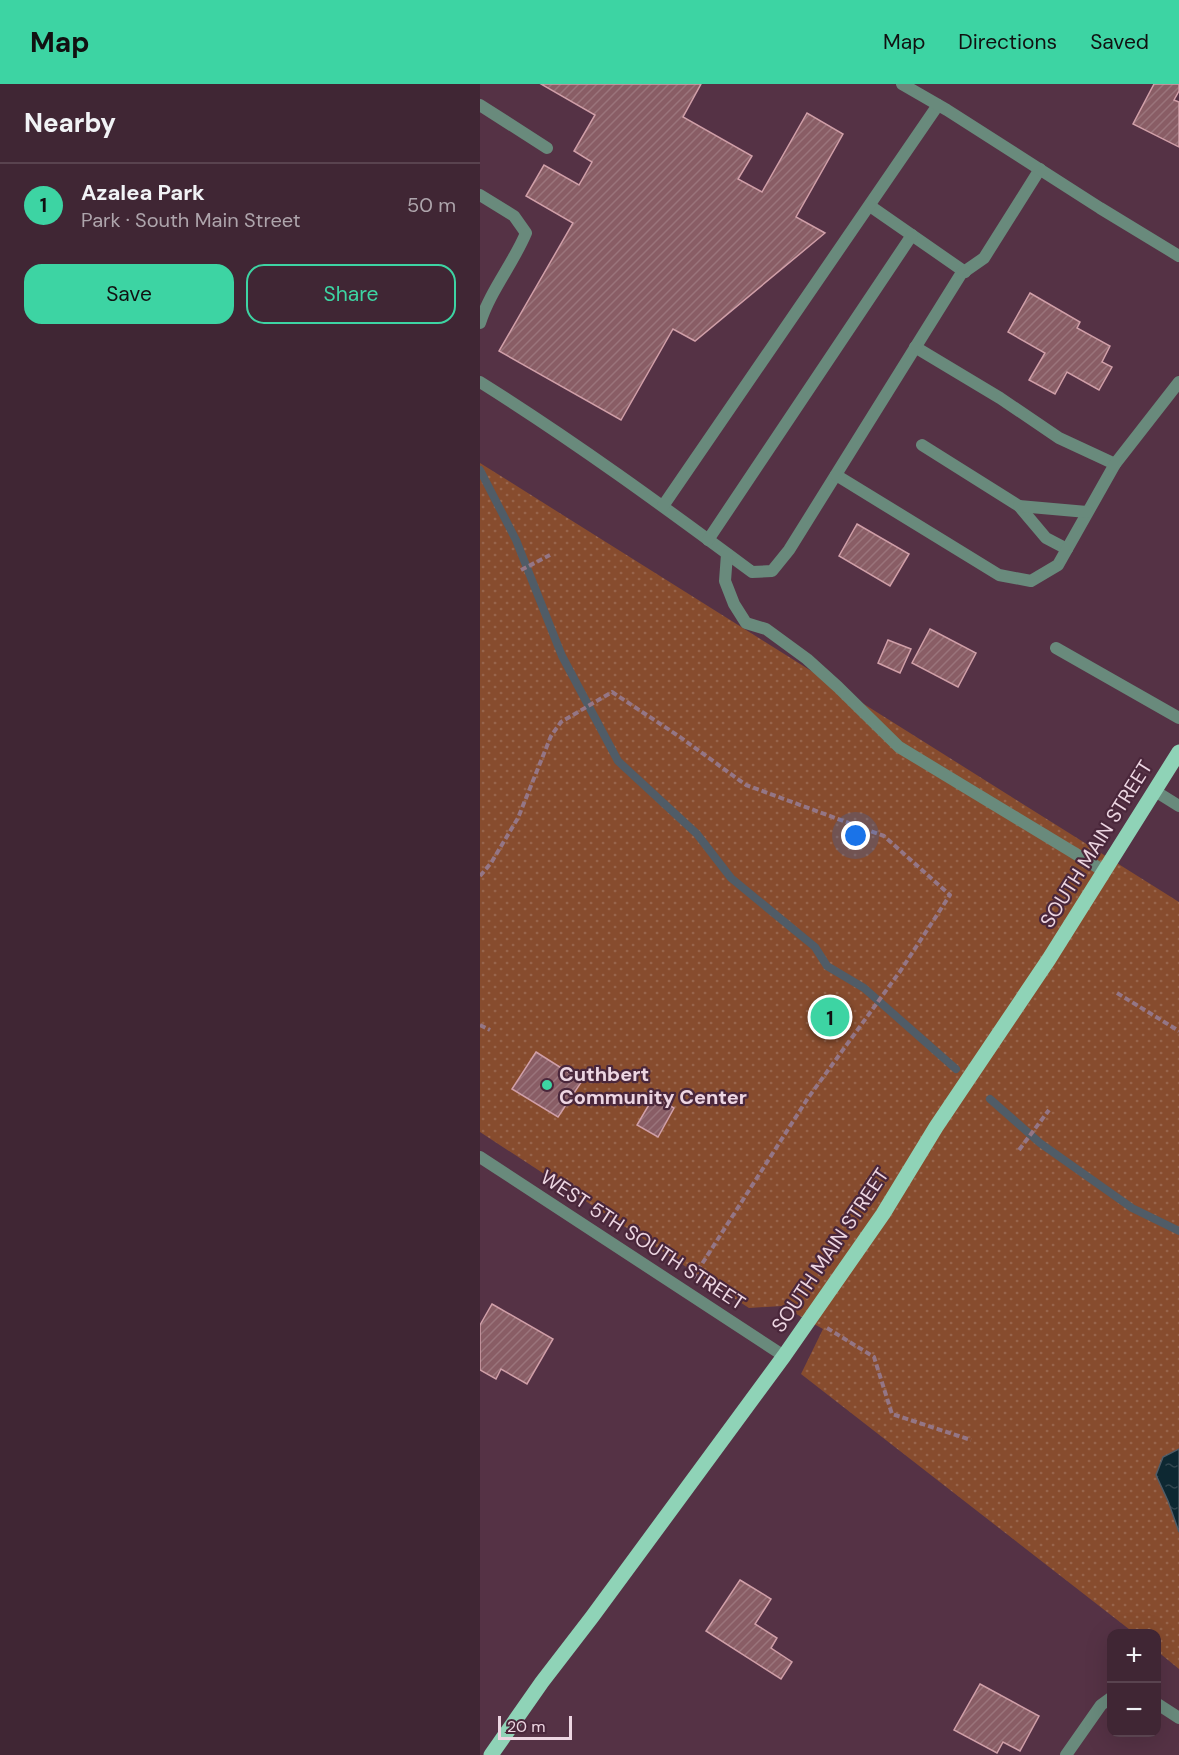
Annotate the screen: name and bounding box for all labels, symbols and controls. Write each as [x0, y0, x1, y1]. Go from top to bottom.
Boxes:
text: Map [30, 24, 90, 61]
text: Map [883, 28, 925, 56]
text: Directions [958, 28, 1057, 56]
text: Saved [1090, 28, 1149, 56]
text: Nearby [24, 106, 116, 140]
text: Azalea Park [81, 178, 205, 207]
text: 1 [40, 192, 47, 218]
text: 50 m [407, 192, 456, 218]
text: Park · South Main Street [81, 207, 301, 233]
button: Save [24, 264, 234, 324]
button: Share [246, 264, 456, 324]
street label: SOUTH MAIN STREET [1034, 756, 1158, 932]
your location [841, 821, 870, 850]
pin: 1 [810, 994, 850, 1040]
place label: Cuthbert Community Center [559, 1061, 747, 1110]
marker: Cuthbert Community Center [540, 1078, 554, 1092]
street label: SOUTH MAIN STREET [765, 1163, 895, 1337]
street label: WEST 5TH SOUTH STREET [536, 1164, 750, 1316]
map controls [1107, 1629, 1161, 1737]
button: + [1107, 1629, 1161, 1683]
button: − [1107, 1683, 1161, 1737]
scale bar [498, 1713, 572, 1740]
text: 20 m [507, 1716, 546, 1737]

